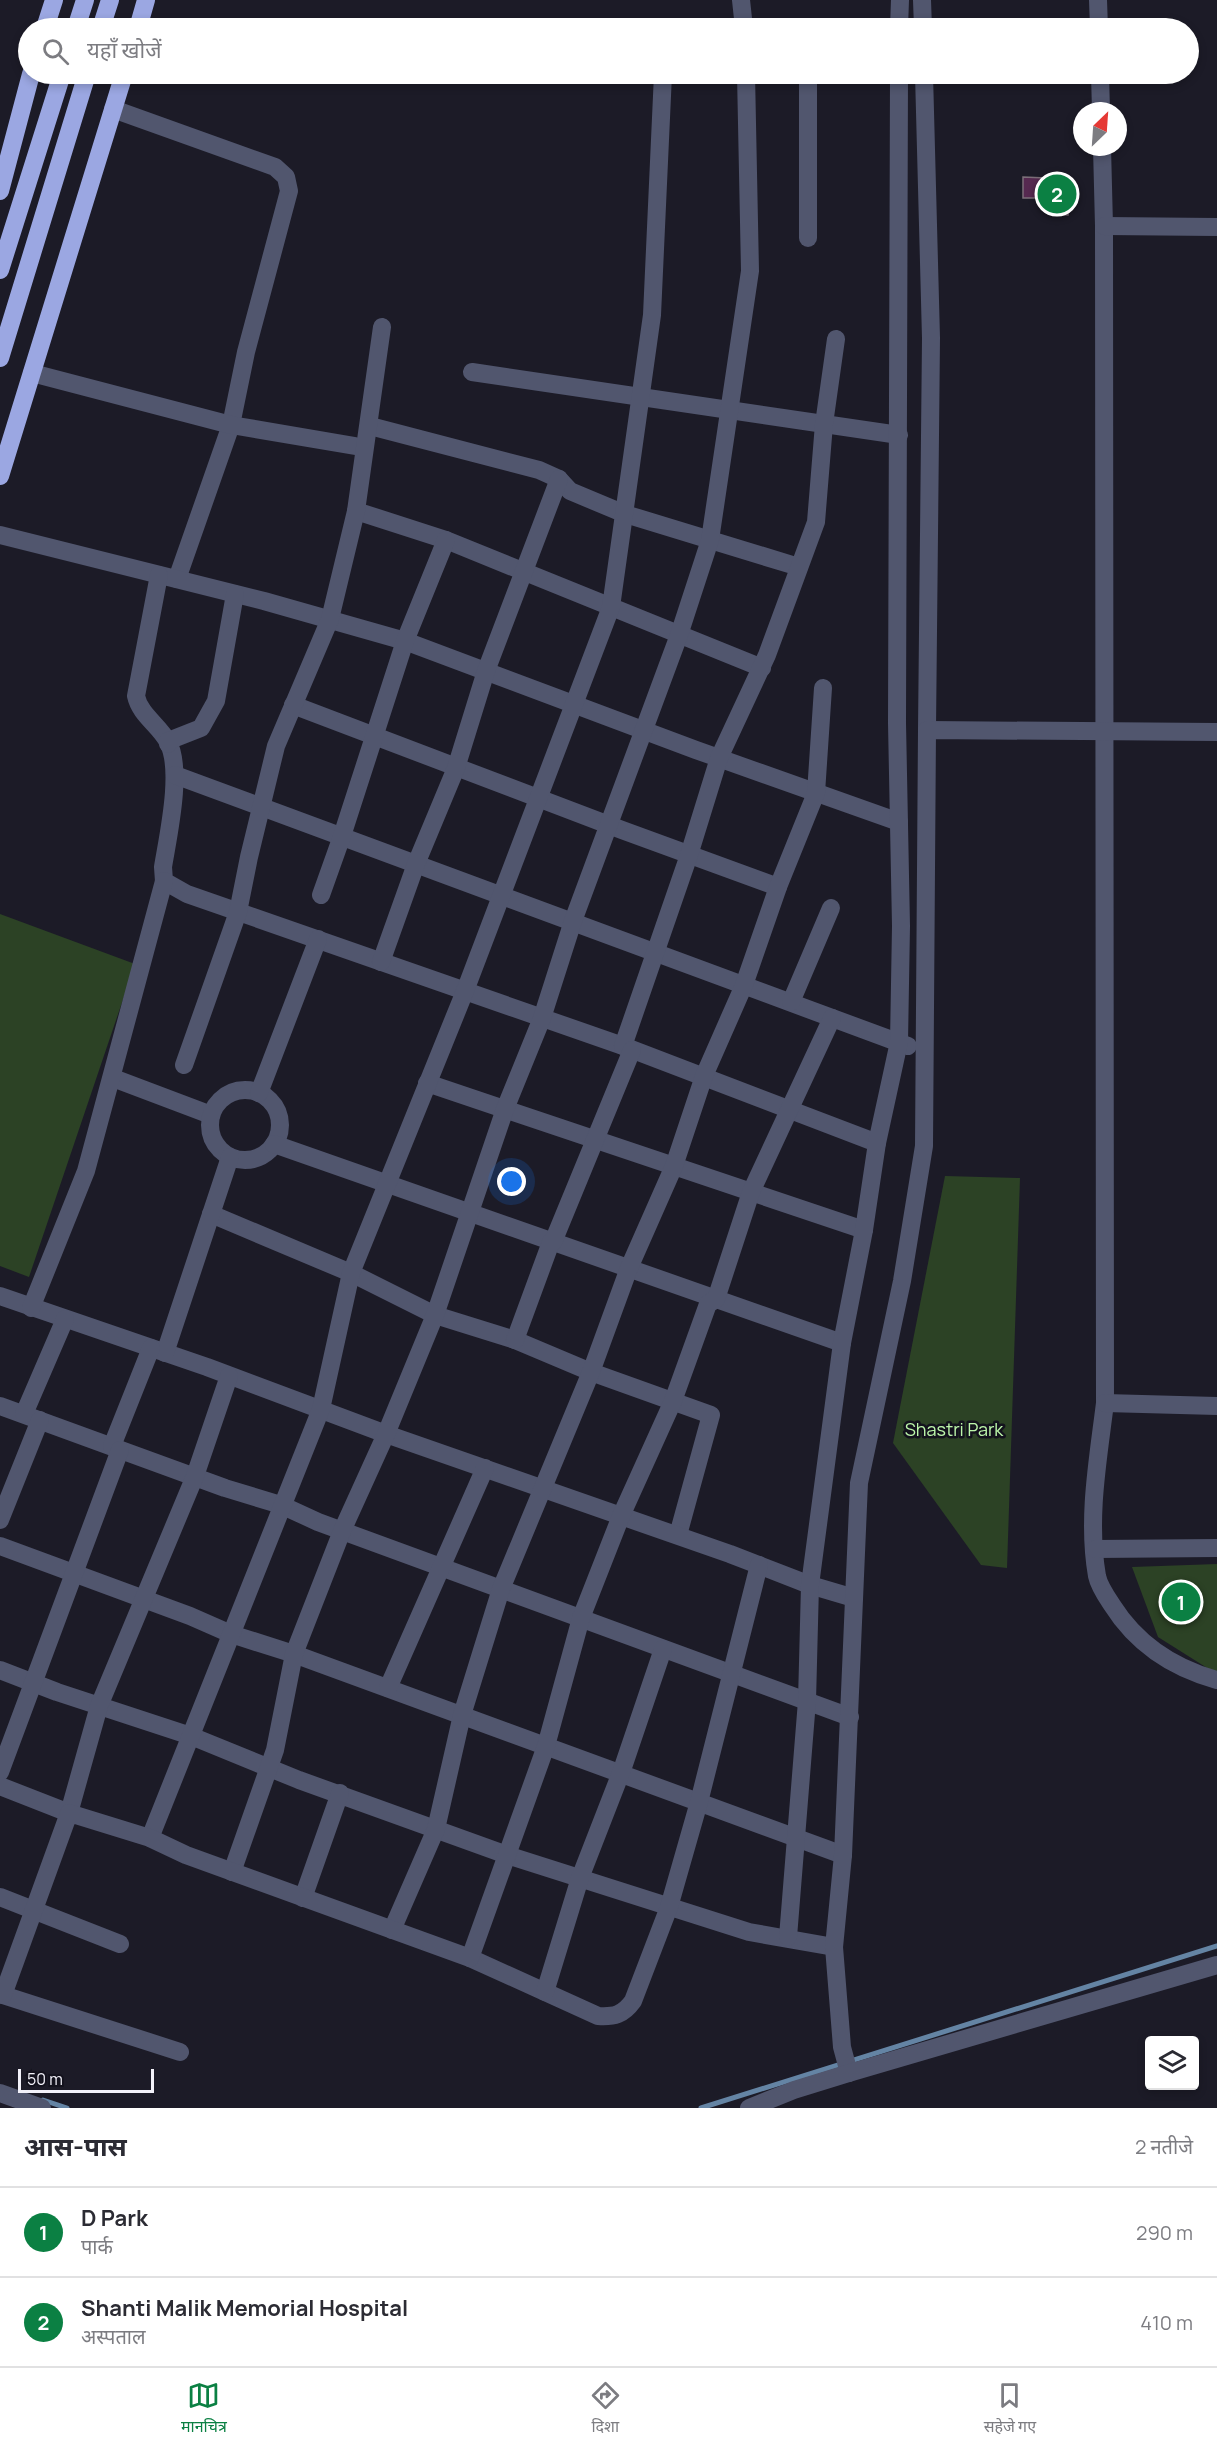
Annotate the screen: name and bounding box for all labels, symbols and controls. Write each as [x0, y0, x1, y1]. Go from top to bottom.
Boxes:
search box [18, 18, 1199, 84]
icon: search [39, 35, 72, 68]
text: यहाँ खोजें [87, 35, 162, 65]
north arrow [1073, 102, 1127, 156]
pin: 2 [1038, 172, 1076, 216]
your location [497, 1167, 526, 1196]
park label: Shastri Park [905, 1417, 1004, 1441]
pin: 1 [1162, 1580, 1200, 1624]
map controls [1145, 2036, 1199, 2090]
button: layers [1145, 2036, 1199, 2090]
scale bar [18, 2066, 154, 2094]
text: 50 m [27, 2068, 63, 2090]
text: आस-पास [24, 2128, 127, 2164]
text: 2 नतीजे [1135, 2133, 1193, 2160]
text: D Park [81, 2203, 148, 2233]
text: 1 [39, 2219, 48, 2246]
text: 290 m [1136, 2219, 1193, 2246]
text: पार्क [81, 2233, 113, 2260]
text: Shanti Malik Memorial Hospital [81, 2293, 408, 2323]
text: 2 [38, 2309, 49, 2336]
text: 410 m [1140, 2309, 1193, 2336]
text: अस्पताल [81, 2323, 146, 2350]
tab: मानचित्र [181, 2379, 227, 2439]
tab: दिशा [589, 2379, 622, 2439]
tab: सहेजे गए [984, 2379, 1036, 2439]

